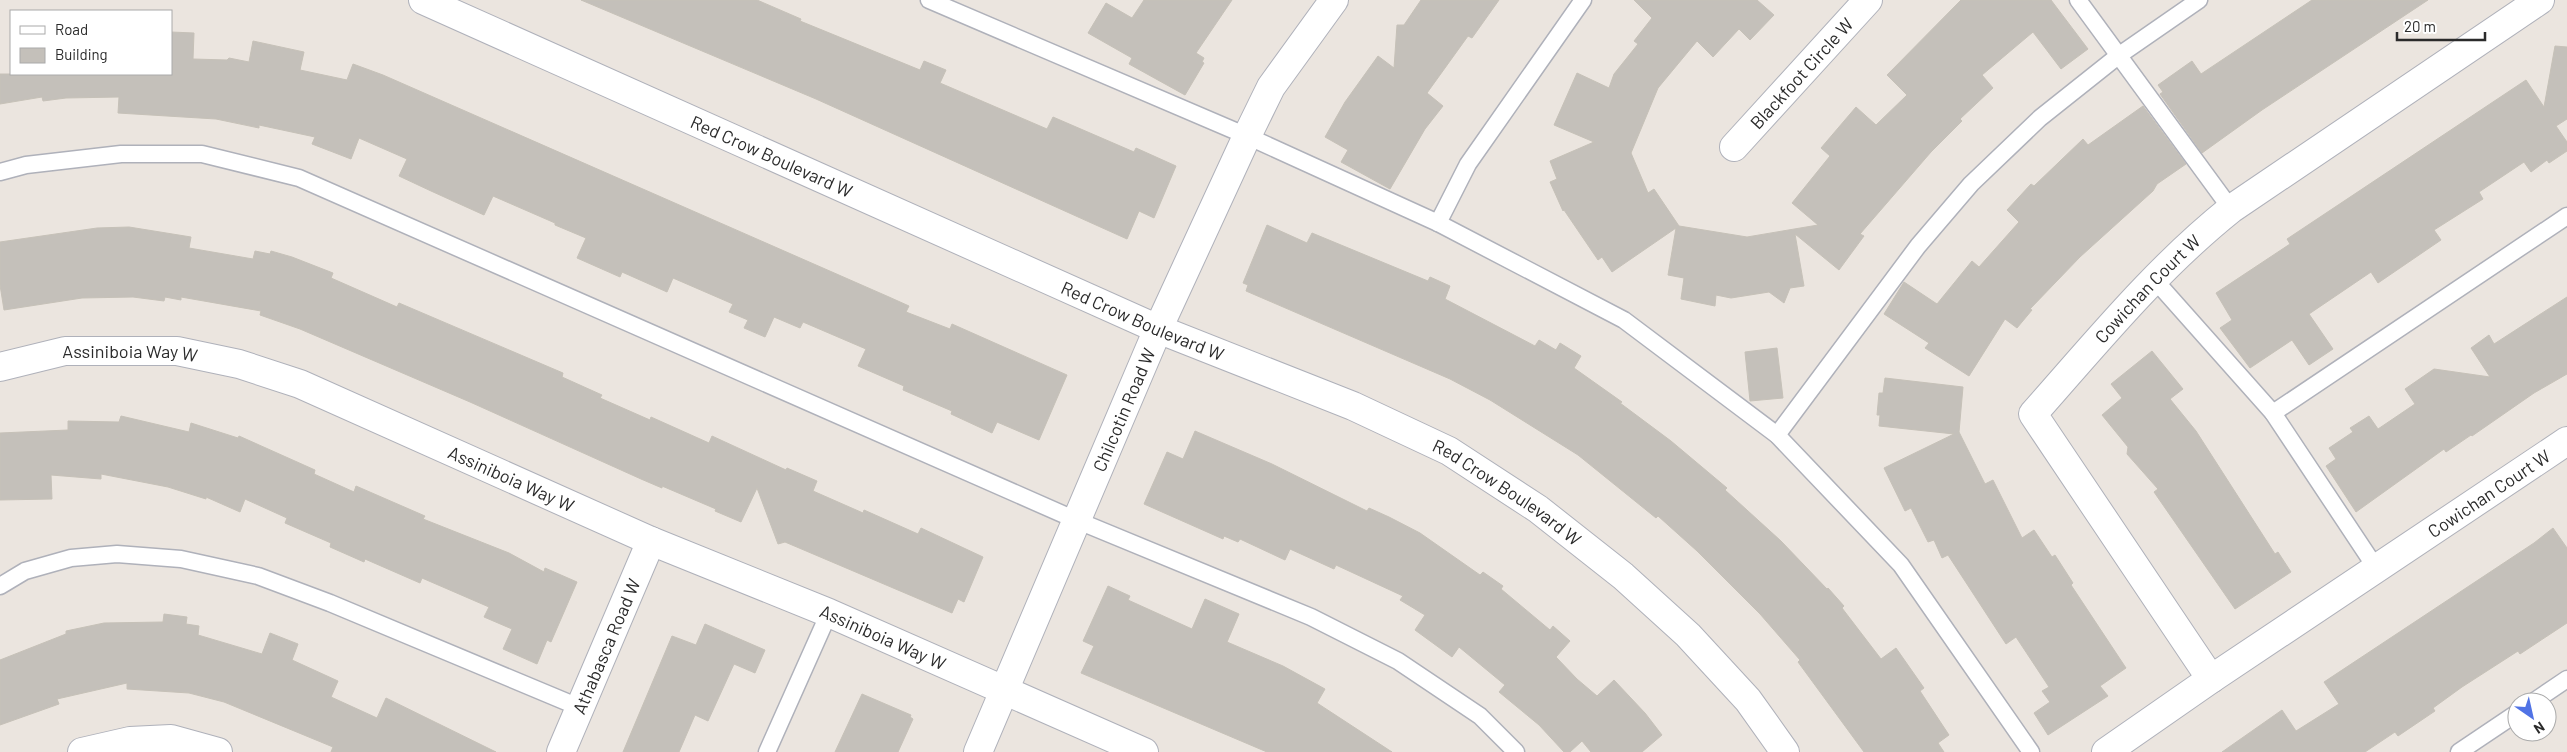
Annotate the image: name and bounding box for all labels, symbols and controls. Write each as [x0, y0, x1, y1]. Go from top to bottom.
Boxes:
legend [10, 10, 172, 75]
scale bar [2397, 10, 2484, 42]
street label: Blackfoot Circle W [1745, 13, 1858, 133]
text: 20 m [2404, 17, 2436, 35]
text: Road [55, 20, 88, 38]
text: Building [55, 45, 108, 63]
street label: Red Crow Boulevard W [687, 110, 856, 202]
street label: Cowichan Court W [2090, 229, 2205, 347]
street label: Red Crow Boulevard W [1058, 276, 1228, 365]
street label: Assiniboia Way W [62, 340, 200, 366]
street label: Chilcotin Road W [1088, 344, 1160, 475]
street label: Red Crow Boulevard W [1429, 434, 1586, 550]
street label: Assiniboia Way W [445, 441, 578, 516]
street label: Cowichan Court W [2423, 444, 2554, 542]
street label: Athabasca Road W [567, 575, 645, 717]
street label: Assiniboia Way W [817, 600, 950, 674]
north arrow [2507, 692, 2557, 742]
text: N [2531, 719, 2548, 738]

